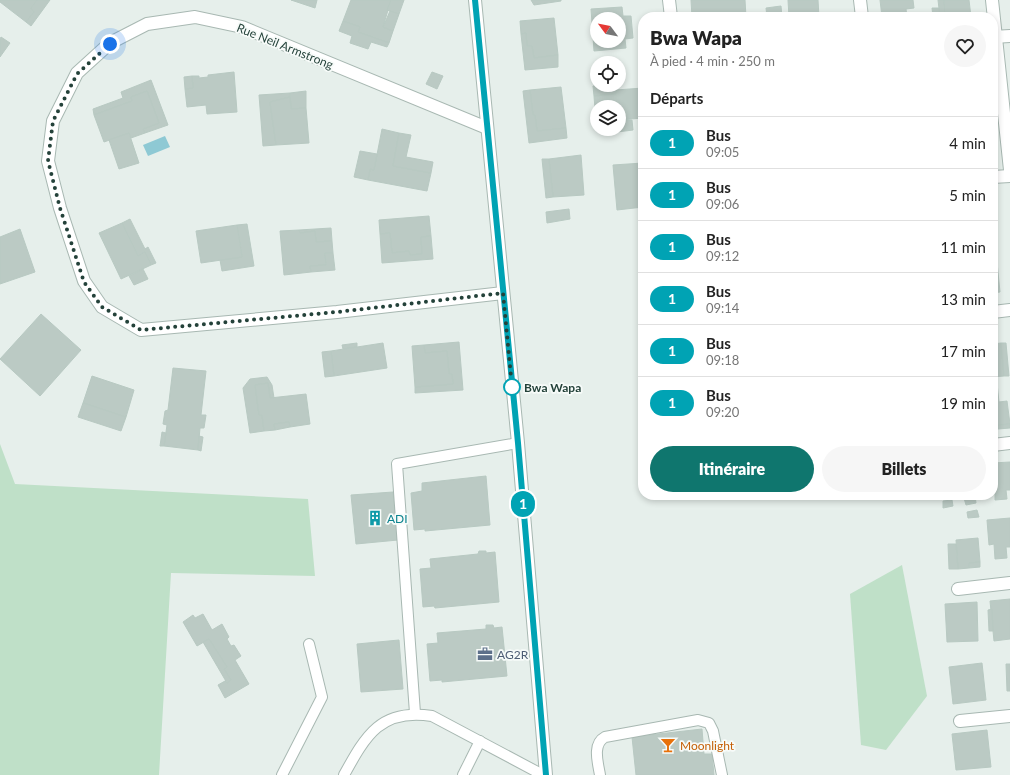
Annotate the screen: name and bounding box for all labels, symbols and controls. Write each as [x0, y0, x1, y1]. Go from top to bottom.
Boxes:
north arrow [590, 12, 626, 48]
map controls [590, 12, 626, 136]
street label: Rue Neil Armstrong [235, 20, 335, 72]
button: heart [944, 25, 986, 67]
text: Bwa Wapa [650, 26, 742, 49]
your location [100, 34, 120, 54]
text: À pied · 4 min · 250 m [650, 53, 775, 69]
button: locate [590, 56, 626, 92]
text: Départs [650, 89, 703, 107]
button: layers [590, 100, 626, 136]
text: Bus [706, 126, 731, 144]
text: 1 [668, 134, 676, 151]
text: 4 min [949, 134, 986, 152]
text: 09:05 [706, 144, 739, 160]
text: Bus [706, 178, 731, 196]
text: 1 [668, 186, 676, 203]
text: 5 min [949, 186, 986, 204]
text: 09:06 [706, 196, 739, 212]
text: Bus [706, 230, 731, 248]
text: 1 [668, 238, 676, 255]
text: 11 min [940, 238, 986, 256]
text: 09:12 [706, 248, 739, 264]
text: Bus [706, 282, 731, 300]
text: 1 [668, 290, 676, 307]
text: 13 min [940, 290, 986, 308]
text: 09:14 [706, 300, 739, 316]
text: Bus [706, 334, 731, 352]
text: 1 [668, 342, 676, 359]
text: 17 min [940, 342, 986, 360]
text: 09:18 [706, 352, 739, 368]
marker: Bwa Wapa [503, 378, 521, 396]
place label: Bwa Wapa [524, 380, 581, 395]
text: Bus [706, 386, 731, 404]
text: 1 [668, 394, 676, 411]
text: 19 min [940, 394, 986, 412]
text: 09:20 [706, 404, 739, 420]
button: Itinéraire [650, 446, 814, 492]
button: Billets [822, 446, 986, 492]
line badge: 1 [510, 491, 536, 517]
text: 1 [519, 495, 527, 512]
building icon: ADI [366, 509, 384, 527]
place label: ADI [387, 511, 408, 526]
office icon: AG2R [476, 645, 494, 663]
place label: AG2R [497, 647, 529, 662]
bar icon: Moonlight [659, 736, 677, 754]
place label: Moonlight [680, 738, 735, 753]

